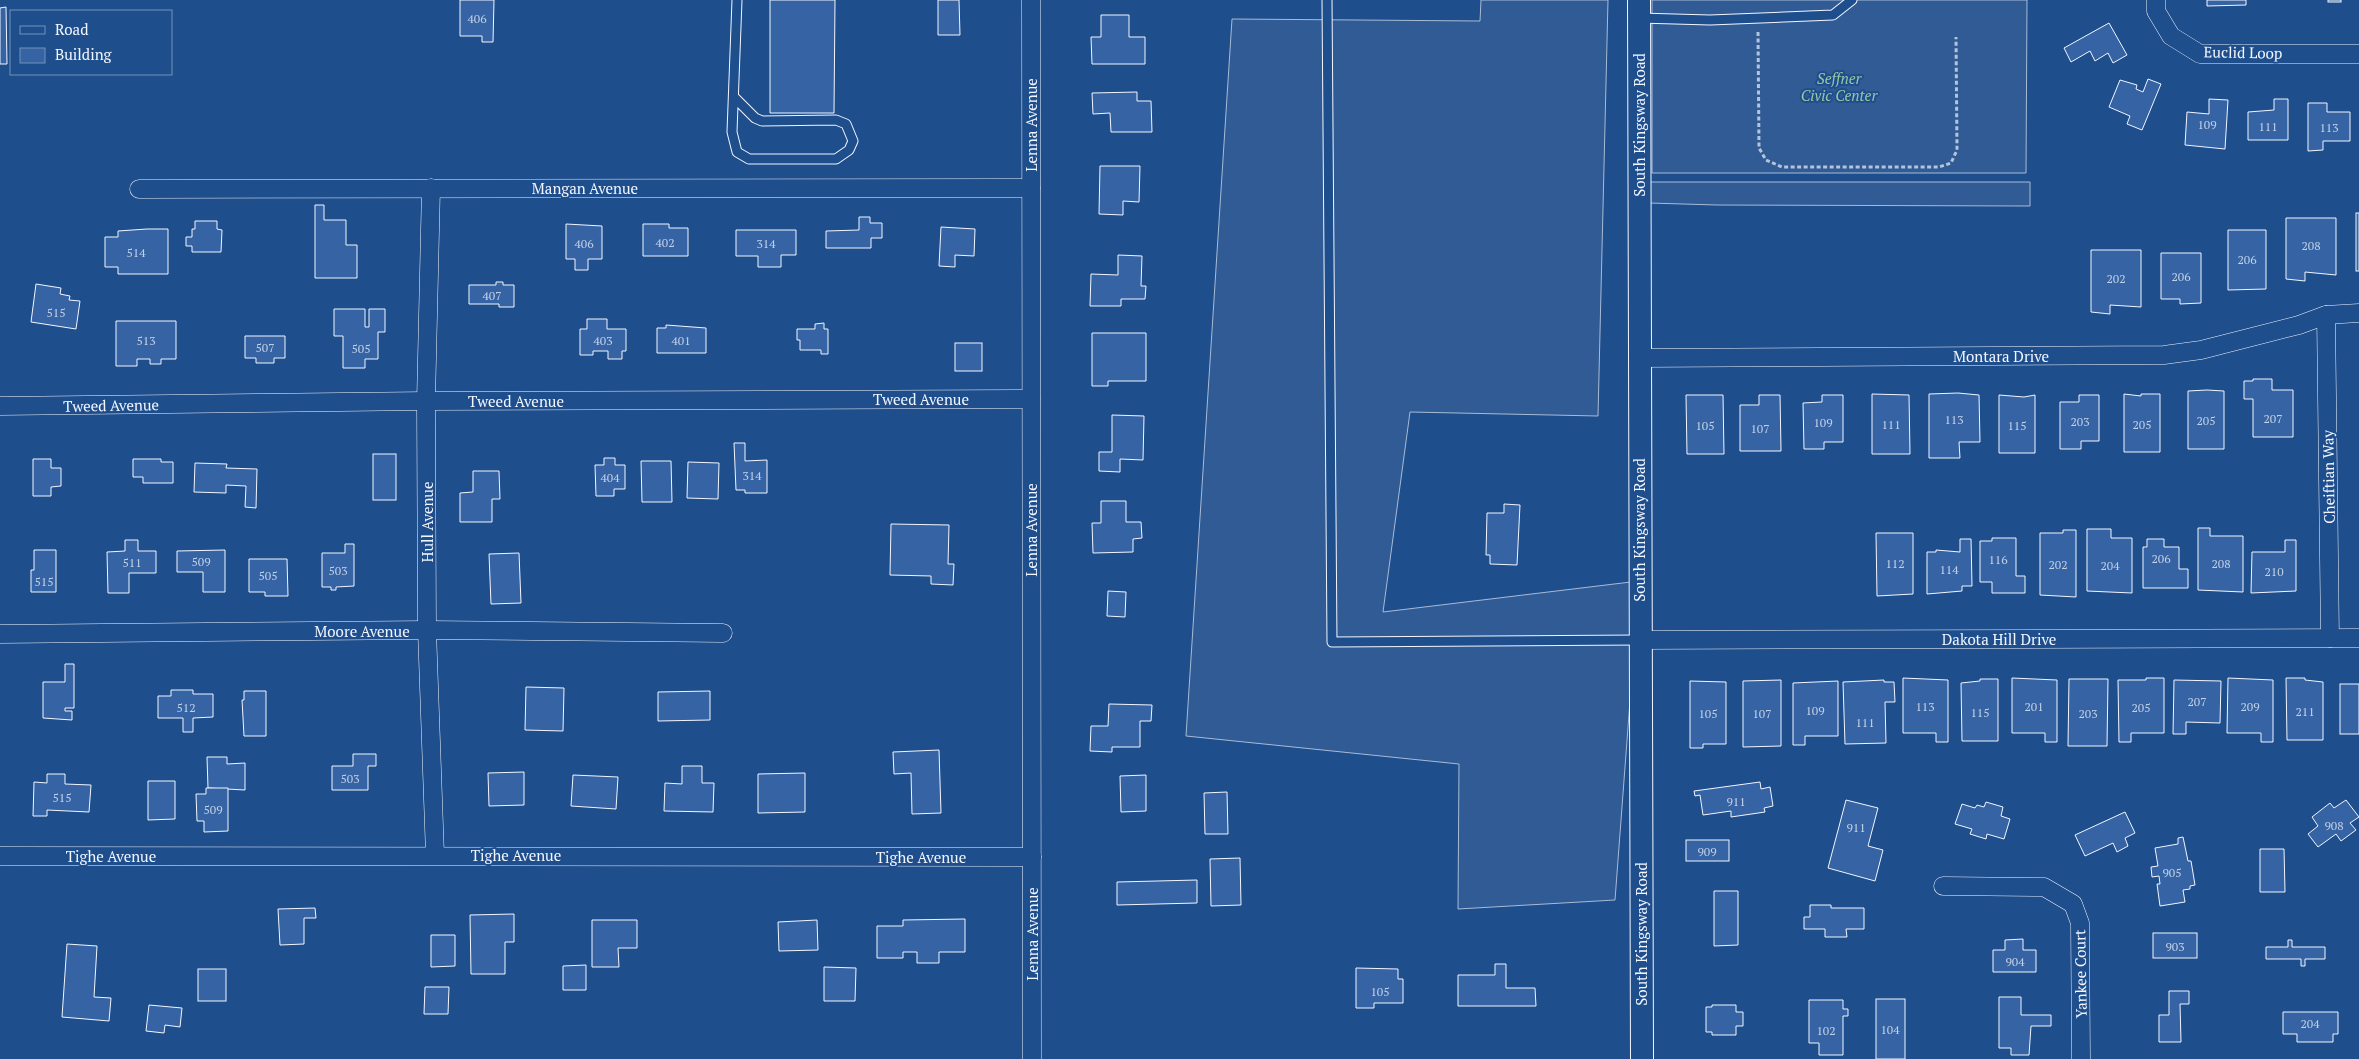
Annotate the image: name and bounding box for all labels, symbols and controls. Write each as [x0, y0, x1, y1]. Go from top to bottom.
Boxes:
legend [10, 10, 172, 75]
house number: 406 [467, 11, 487, 26]
text: Road [55, 19, 88, 39]
street label: Euclid Loop [2204, 41, 2282, 63]
text: Building [55, 44, 113, 64]
street label: South Kingsway Road [1629, 53, 1649, 197]
park label: Seffner Civic Center [1801, 68, 1878, 105]
street label: Lenna Avenue [1021, 78, 1041, 172]
house number: 109 [2197, 117, 2217, 132]
house number: 111 [2258, 119, 2278, 134]
house number: 113 [2319, 120, 2339, 135]
street label: Mangan Avenue [532, 178, 638, 198]
house number: 402 [655, 235, 675, 250]
house number: 406 [574, 236, 594, 251]
house number: 314 [756, 236, 776, 251]
house number: 208 [2301, 238, 2321, 253]
house number: 514 [126, 245, 146, 260]
house number: 206 [2237, 252, 2257, 267]
house number: 206 [2171, 269, 2191, 284]
house number: 202 [2106, 271, 2126, 286]
house number: 407 [482, 288, 502, 303]
house number: 515 [46, 305, 66, 320]
house number: 513 [136, 333, 156, 348]
house number: 403 [593, 333, 613, 348]
house number: 401 [671, 333, 691, 348]
house number: 507 [255, 340, 275, 355]
house number: 505 [351, 341, 371, 356]
street label: Montara Drive [1953, 346, 2049, 366]
street label: Tweed Avenue [873, 389, 969, 409]
street label: Tweed Avenue [468, 391, 564, 411]
street label: Tweed Avenue [63, 394, 159, 416]
house number: 207 [2263, 411, 2283, 426]
house number: 113 [1944, 412, 1964, 427]
house number: 205 [2196, 413, 2216, 428]
house number: 203 [2070, 414, 2090, 429]
house number: 109 [1813, 415, 1833, 430]
house number: 111 [1881, 417, 1901, 432]
house number: 205 [2132, 417, 2152, 432]
house number: 105 [1695, 418, 1715, 433]
house number: 115 [2007, 418, 2027, 433]
house number: 107 [1750, 421, 1770, 436]
street label: Cheiftian Way [2317, 429, 2339, 524]
street label: South Kingsway Road [1629, 458, 1649, 602]
house number: 314 [742, 468, 762, 483]
house number: 404 [600, 470, 620, 485]
street label: Hull Avenue [417, 481, 437, 563]
street label: Lenna Avenue [1021, 483, 1041, 577]
house number: 206 [2151, 551, 2171, 566]
house number: 116 [1988, 552, 2008, 567]
house number: 509 [191, 554, 211, 569]
house number: 511 [122, 555, 142, 570]
house number: 112 [1885, 556, 1905, 571]
house number: 208 [2211, 556, 2231, 571]
house number: 202 [2048, 557, 2068, 572]
house number: 204 [2100, 558, 2120, 573]
house number: 114 [1939, 562, 1959, 577]
house number: 503 [328, 563, 348, 578]
house number: 210 [2264, 564, 2284, 579]
house number: 505 [258, 568, 278, 583]
house number: 515 [34, 574, 54, 589]
street label: Moore Avenue [314, 621, 410, 641]
street label: Dakota Hill Drive [1942, 629, 2056, 649]
house number: 207 [2187, 694, 2207, 709]
house number: 113 [1915, 699, 1935, 714]
house number: 201 [2024, 699, 2044, 714]
house number: 209 [2240, 699, 2260, 714]
house number: 512 [176, 700, 196, 715]
house number: 205 [2131, 700, 2151, 715]
house number: 109 [1805, 703, 1825, 718]
house number: 211 [2295, 704, 2315, 719]
house number: 115 [1970, 705, 1990, 720]
house number: 105 [1698, 706, 1718, 721]
house number: 107 [1752, 706, 1772, 721]
house number: 203 [2078, 706, 2098, 721]
house number: 111 [1855, 715, 1875, 730]
house number: 503 [340, 771, 360, 786]
house number: 515 [52, 790, 72, 805]
house number: 911 [1726, 794, 1746, 809]
house number: 509 [203, 802, 223, 817]
house number: 908 [2324, 818, 2344, 833]
house number: 911 [1846, 820, 1866, 835]
house number: 909 [1697, 844, 1717, 859]
street label: Tighe Avenue [471, 845, 561, 865]
street label: Tighe Avenue [66, 846, 156, 866]
street label: Tighe Avenue [876, 847, 966, 867]
street label: South Kingsway Road [1631, 862, 1651, 1006]
house number: 905 [2162, 865, 2182, 880]
street label: Lenna Avenue [1022, 887, 1042, 981]
street label: Yankee Court [2069, 929, 2091, 1019]
house number: 903 [2165, 939, 2185, 954]
house number: 904 [2005, 954, 2025, 969]
house number: 105 [1370, 984, 1390, 999]
house number: 204 [2300, 1016, 2320, 1031]
house number: 104 [1880, 1022, 1900, 1037]
house number: 102 [1816, 1023, 1836, 1038]

